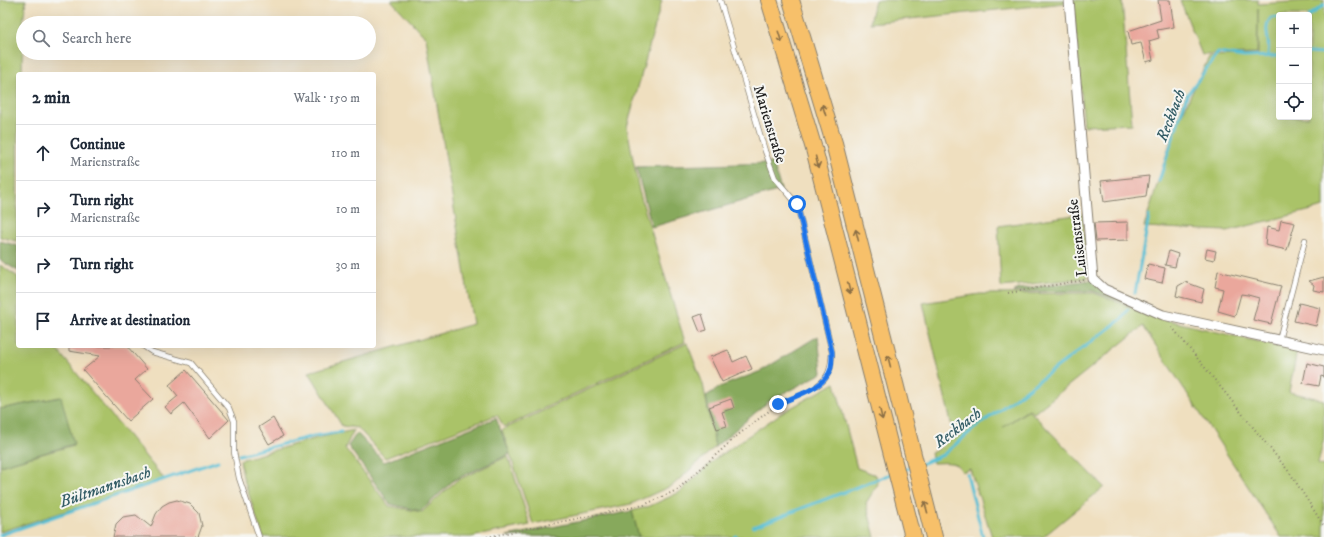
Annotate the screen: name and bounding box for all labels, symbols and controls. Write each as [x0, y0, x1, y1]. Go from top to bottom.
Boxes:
map controls [1276, 12, 1312, 120]
button: + [1276, 12, 1312, 48]
search box [16, 16, 376, 60]
icon: search [30, 27, 52, 49]
text: Search here [62, 29, 131, 48]
one-way arrow [777, 31, 784, 44]
button: − [1276, 48, 1312, 84]
street label: Marienstraße [749, 83, 790, 165]
button: locate [1276, 84, 1312, 120]
water label: Reckbach [1151, 86, 1190, 145]
text: 2 min [32, 87, 70, 109]
text: Walk · 150 m [294, 90, 360, 106]
one-way arrow [820, 103, 827, 116]
text: Continue [70, 135, 125, 154]
icon: ahead [32, 142, 54, 164]
text: 110 m [331, 145, 360, 161]
text: Marienstraße [70, 154, 140, 170]
one-way arrow [814, 155, 822, 168]
text: Turn right [70, 191, 133, 210]
route start [788, 195, 806, 213]
icon: right [32, 198, 54, 220]
street label: Luisenstraße [1063, 198, 1092, 278]
text: 10 m [336, 201, 360, 217]
text: Marienstraße [70, 210, 140, 226]
one-way arrow [853, 229, 861, 242]
icon: right [32, 254, 54, 276]
text: Turn right [70, 255, 133, 274]
text: 30 m [336, 257, 360, 273]
one-way arrow [846, 281, 854, 294]
icon: arrive [32, 310, 54, 332]
text: Arrive at destination [70, 311, 190, 330]
one-way arrow [885, 355, 893, 368]
route end [769, 395, 787, 413]
water label: Reckbach [929, 403, 985, 453]
one-way arrow [878, 407, 885, 420]
water label: Bültmannsbach [56, 462, 153, 512]
one-way arrow [922, 501, 930, 514]

